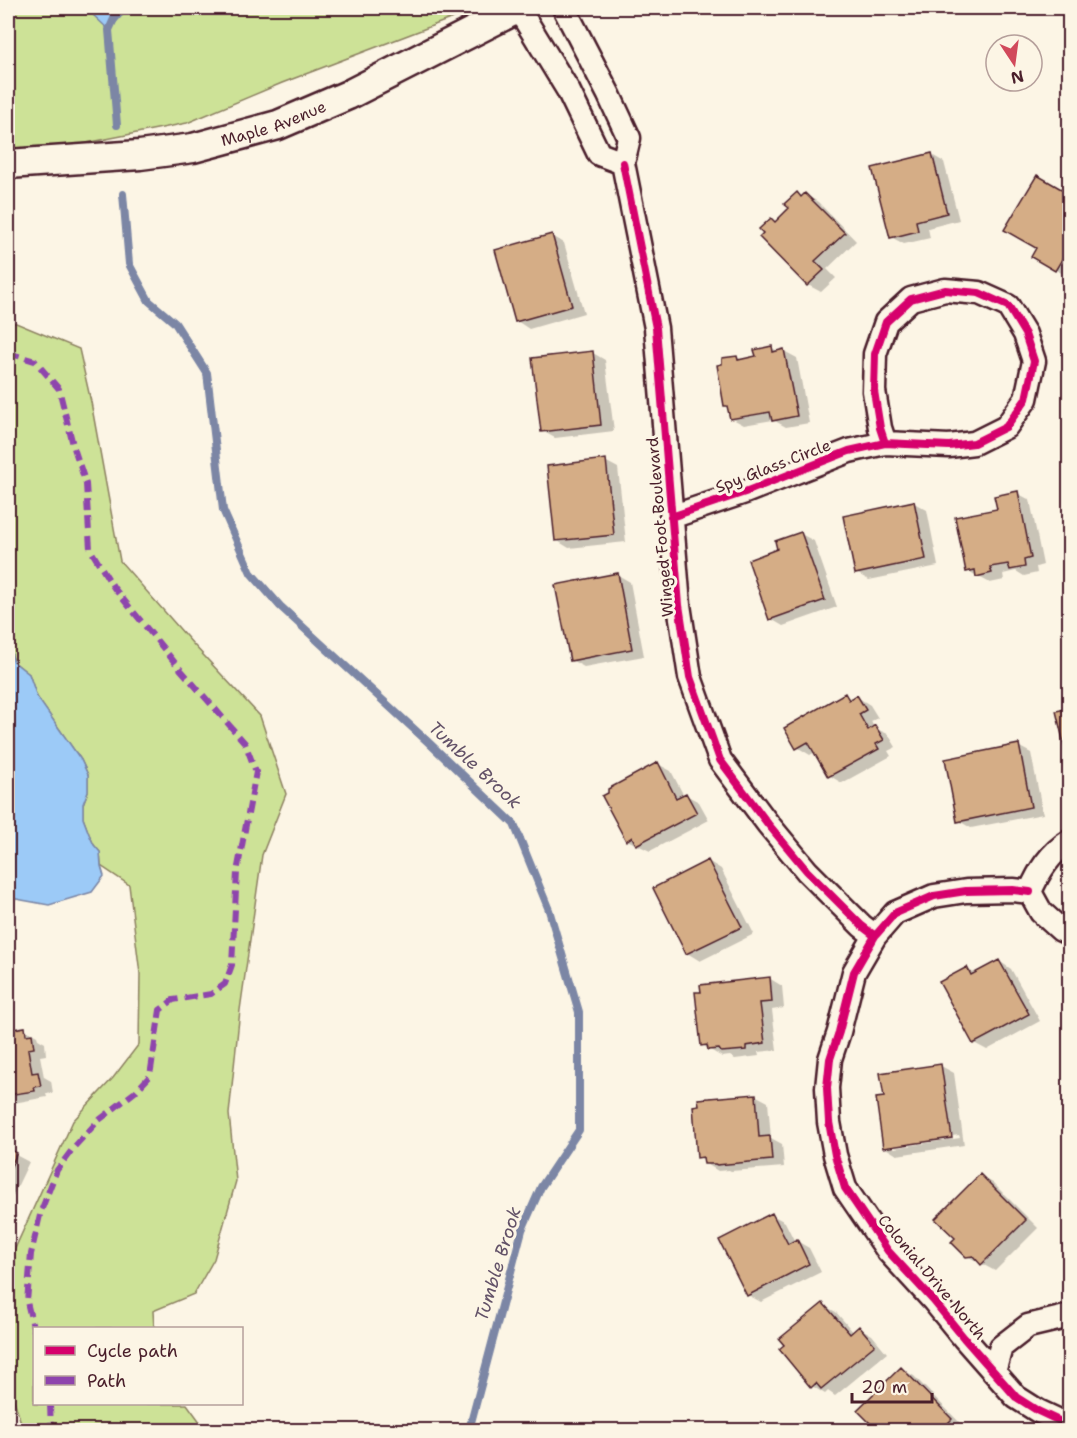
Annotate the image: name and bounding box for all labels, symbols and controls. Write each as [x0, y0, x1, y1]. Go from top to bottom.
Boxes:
north arrow [984, 33, 1044, 93]
text: N [1009, 65, 1026, 89]
street label: Maple Avenue [219, 95, 329, 150]
street label: Spy Glass Circle [712, 434, 834, 498]
street label: Winged Foot Boulevard [642, 436, 678, 618]
water label: Tumble Brook [424, 716, 527, 815]
water label: Tumble Brook [469, 1203, 527, 1324]
street label: Colonial Drive North [873, 1210, 991, 1344]
legend [33, 1327, 243, 1405]
text: Cycle path [87, 1339, 178, 1363]
scale bar [852, 1366, 932, 1404]
text: Path [87, 1369, 126, 1393]
text: 20 m [861, 1375, 907, 1399]

